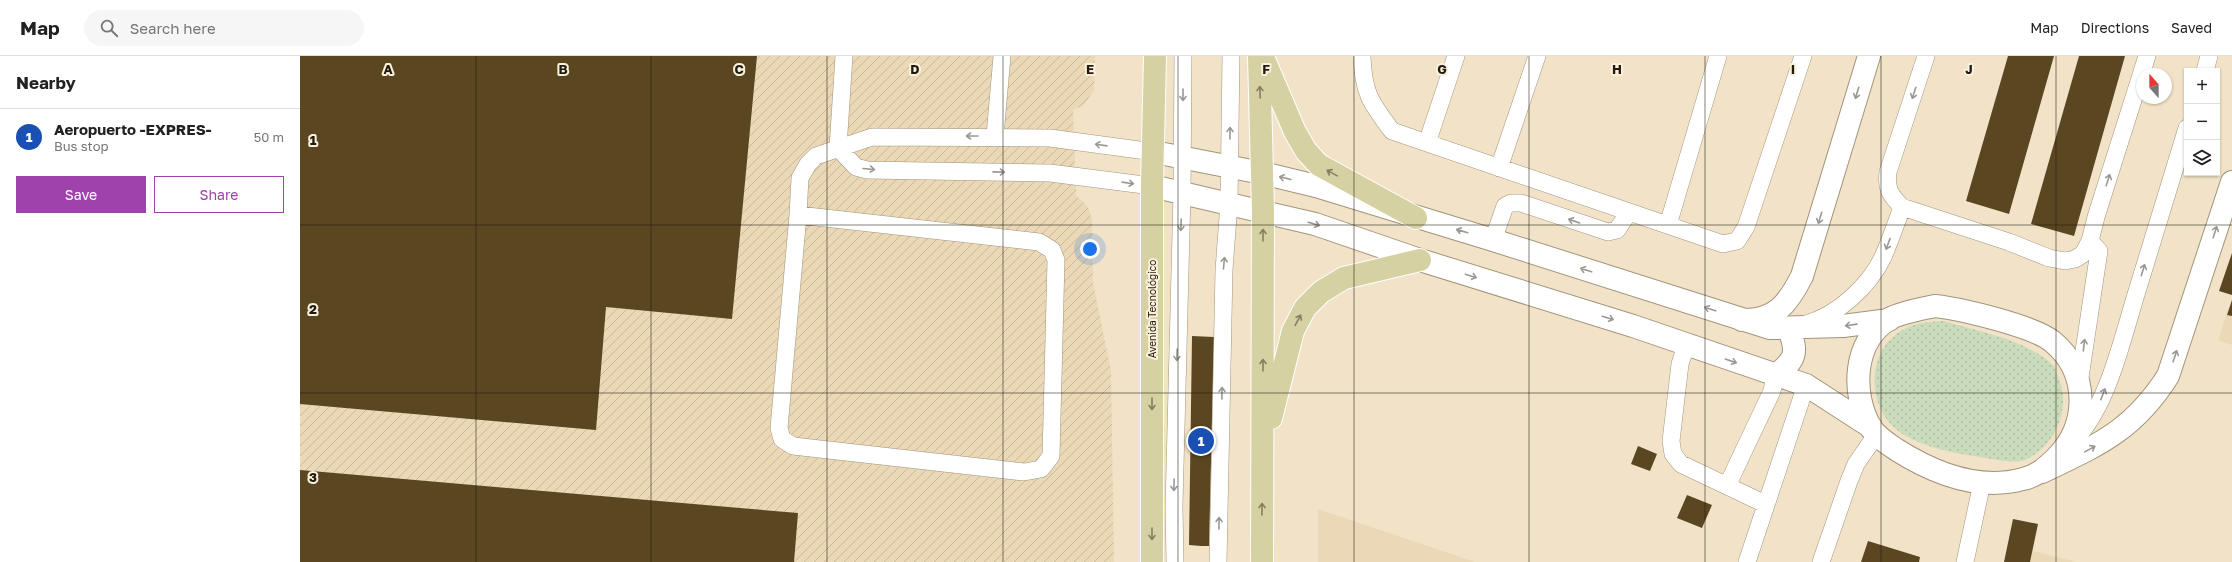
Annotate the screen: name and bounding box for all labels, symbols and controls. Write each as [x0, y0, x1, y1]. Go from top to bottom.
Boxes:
search box [84, 10, 364, 46]
text: Map [20, 16, 60, 39]
icon: search [98, 17, 120, 39]
text: Search here [130, 19, 216, 37]
text: Map [2030, 19, 2059, 36]
text: Directions [2081, 19, 2149, 36]
text: Saved [2171, 19, 2212, 36]
text: A [383, 61, 393, 77]
text: B [558, 61, 568, 77]
text: C [734, 61, 744, 77]
text: D [910, 61, 920, 77]
text: E [1086, 61, 1094, 77]
text: F [1262, 61, 1270, 77]
text: G [1437, 61, 1447, 77]
text: H [1612, 61, 1622, 77]
text: I [1791, 61, 1795, 77]
text: J [1965, 61, 1973, 77]
north arrow [2136, 68, 2172, 104]
map controls [2184, 68, 2220, 176]
button: + [2184, 68, 2220, 104]
text: Nearby [16, 72, 76, 93]
one-way arrow [1256, 86, 1264, 99]
one-way arrow [1910, 86, 1917, 99]
one-way arrow [1853, 87, 1860, 100]
one-way arrow [1179, 88, 1187, 101]
button: − [2184, 104, 2220, 140]
text: Aeropuerto -EXPRES- [54, 120, 211, 138]
one-way arrow [1226, 127, 1234, 140]
text: 1 [26, 129, 32, 145]
text: 50 m [254, 129, 284, 145]
text: 1 [310, 132, 317, 148]
one-way arrow [966, 132, 979, 140]
text: Bus stop [54, 138, 109, 154]
button: layers [2184, 140, 2220, 176]
one-way arrow [1095, 141, 1108, 149]
one-way arrow [862, 166, 875, 173]
one-way arrow [992, 168, 1005, 176]
one-way arrow [1326, 169, 1338, 177]
one-way arrow [2105, 173, 2112, 186]
one-way arrow [1279, 174, 1292, 182]
button: Save [16, 176, 146, 213]
button: Share [154, 176, 284, 213]
one-way arrow [1121, 179, 1134, 187]
one-way arrow [1816, 211, 1823, 224]
one-way arrow [1568, 216, 1580, 224]
one-way arrow [1177, 218, 1185, 231]
one-way arrow [1308, 221, 1321, 228]
one-way arrow [1456, 227, 1469, 234]
one-way arrow [2212, 227, 2220, 239]
one-way arrow [1259, 229, 1267, 242]
one-way arrow [1883, 237, 1891, 249]
your location [1080, 239, 1100, 259]
one-way arrow [1221, 257, 1228, 270]
street label: Avenida Tecnológico [1146, 260, 1158, 358]
one-way arrow [2140, 264, 2147, 277]
one-way arrow [1580, 265, 1592, 273]
one-way arrow [1464, 273, 1477, 280]
text: 2 [309, 301, 317, 317]
one-way arrow [1703, 305, 1716, 312]
one-way arrow [1295, 314, 1303, 326]
one-way arrow [1602, 315, 1615, 322]
one-way arrow [1845, 321, 1858, 329]
one-way arrow [2080, 339, 2088, 352]
one-way arrow [1173, 348, 1181, 361]
one-way arrow [2171, 350, 2179, 362]
one-way arrow [1725, 357, 1737, 365]
one-way arrow [1259, 359, 1267, 372]
one-way arrow [1218, 387, 1226, 400]
one-way arrow [2099, 388, 2107, 400]
one-way arrow [1148, 397, 1156, 410]
pin: 1 [1188, 426, 1214, 456]
one-way arrow [2084, 445, 2096, 453]
text: 3 [309, 469, 317, 485]
one-way arrow [1170, 478, 1178, 491]
one-way arrow [1259, 503, 1266, 516]
one-way arrow [1215, 517, 1223, 530]
one-way arrow [1148, 527, 1156, 540]

